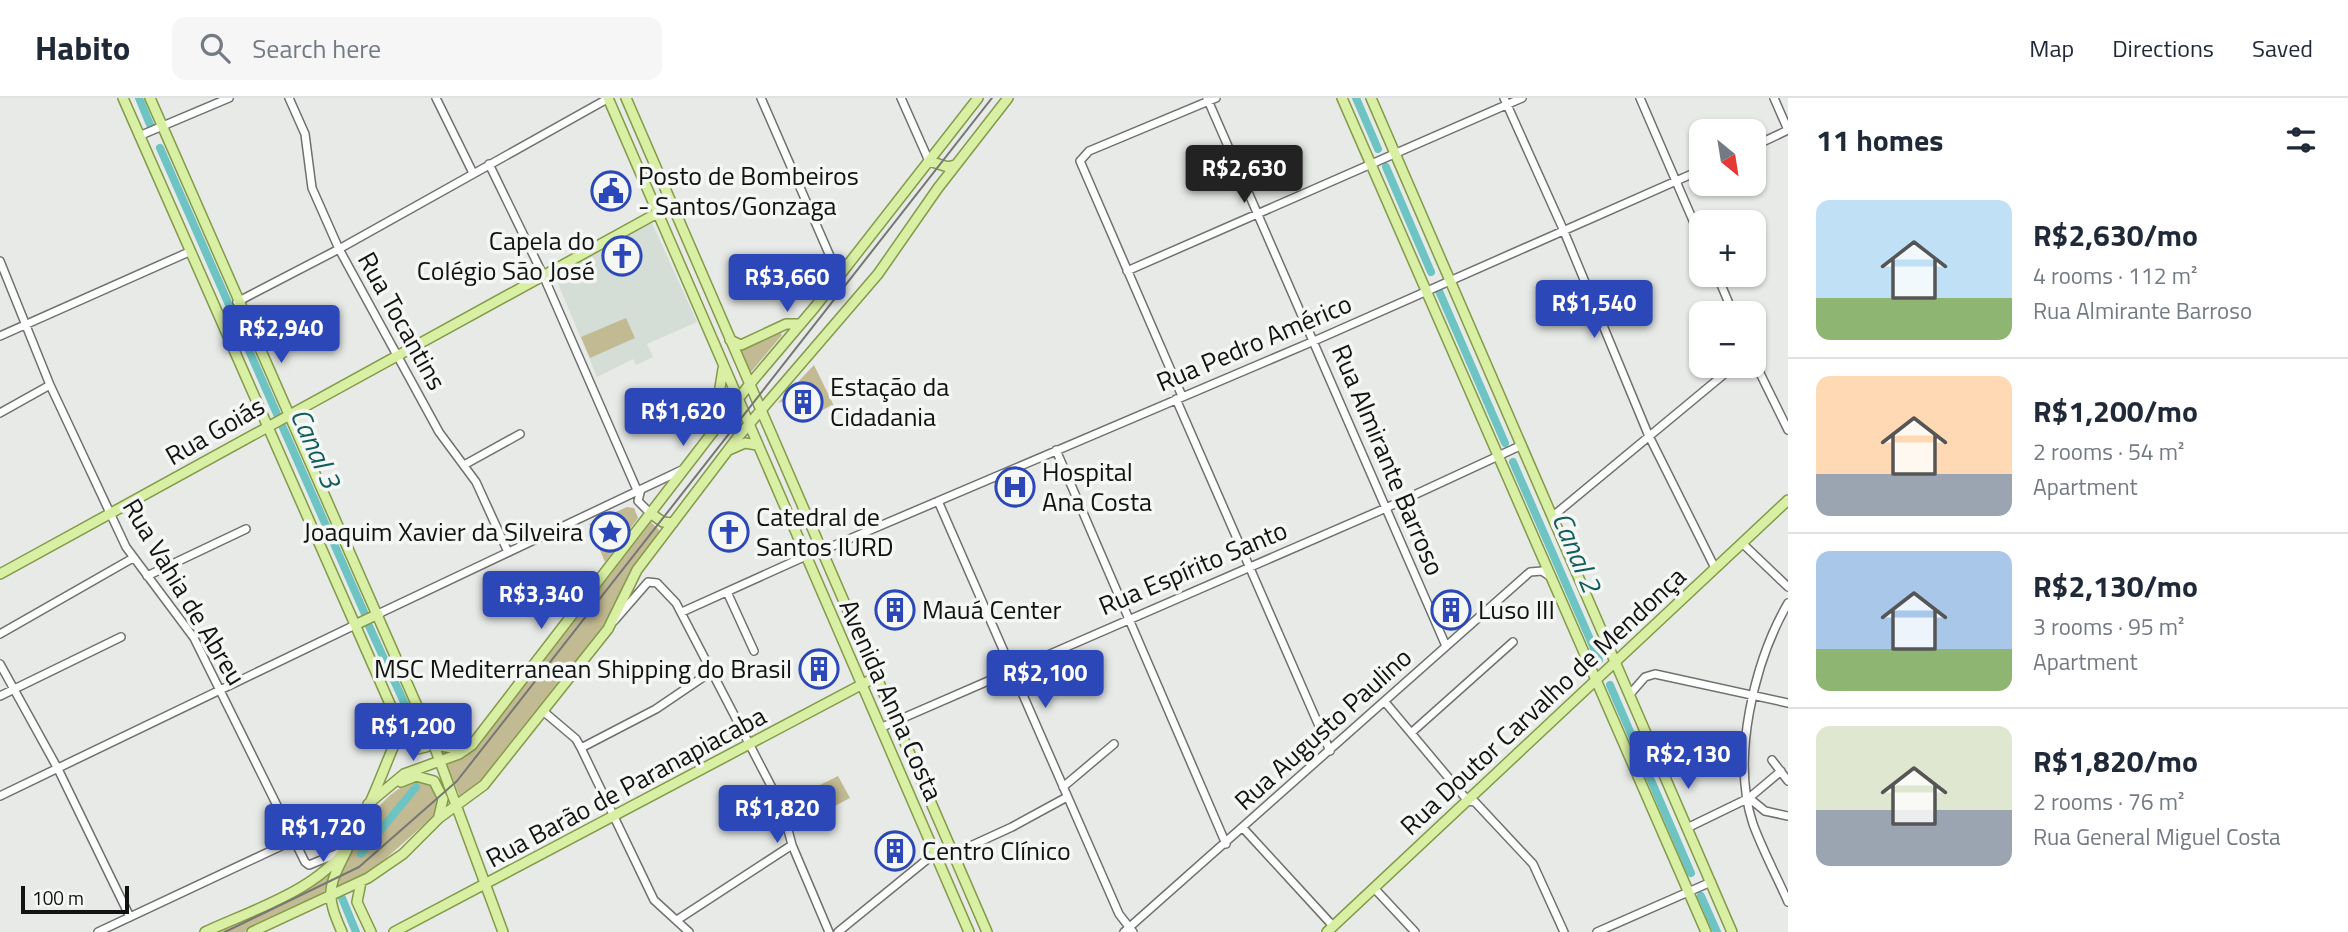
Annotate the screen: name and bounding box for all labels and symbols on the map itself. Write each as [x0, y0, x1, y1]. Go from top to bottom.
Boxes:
north arrow [1689, 119, 1766, 196]
pin: R$2,630 [1179, 146, 1309, 205]
place label: Posto de Bombeiros - Santos/Gonzaga [638, 156, 859, 225]
public building icon: Posto de Bombeiros - Santos/Gonzaga [590, 170, 632, 212]
place label: Capela do Colégio São José [417, 221, 595, 290]
church icon: Capela do Colégio São José [601, 235, 643, 277]
street label: Rua Tocantins [348, 245, 456, 397]
pin: R$3,660 [722, 254, 852, 314]
pin: R$1,540 [1529, 280, 1659, 340]
street label: Rua Pedro Américo [1150, 284, 1358, 401]
pin: R$2,940 [216, 306, 346, 365]
street label: Rua Almirante Barroso [1322, 338, 1455, 581]
place label: Estação da Cidadania [830, 367, 949, 436]
building icon: Estação da Cidadania [782, 381, 824, 423]
street label: Rua Goiás [158, 386, 272, 475]
pin: R$1,620 [618, 388, 748, 448]
water label: Canal 3 [280, 401, 354, 496]
place label: Hospital Ana Costa [1042, 452, 1152, 521]
hospital icon: Hospital Ana Costa [994, 466, 1036, 508]
street label: Rua Vahia de Abreu [113, 491, 256, 693]
place label: Catedral de Santos IURD [756, 497, 894, 566]
water label: Canal 2 [1541, 505, 1614, 600]
street label: Rua Espírito Santo [1092, 510, 1293, 625]
place icon: Joaquim Xavier da Silveira [589, 511, 631, 553]
church icon: Catedral de Santos IURD [708, 511, 750, 553]
place label: Joaquim Xavier da Silveira [303, 512, 583, 551]
street label: Rua Doutor Carvalho de Mendonça [1391, 557, 1694, 844]
pin: R$3,340 [476, 572, 606, 631]
building icon: Mauá Center [874, 589, 916, 631]
building icon: Luso III [1430, 589, 1472, 631]
place label: Mauá Center [922, 590, 1062, 629]
place label: Luso III [1478, 590, 1555, 629]
street label: Avenida Anna Costa [830, 593, 953, 807]
street label: Rua Augusto Paulino [1225, 638, 1420, 819]
building icon: MSC Mediterranean Shipping do Brasil [798, 648, 840, 690]
place label: MSC Mediterranean Shipping do Brasil [374, 649, 792, 688]
pin: R$2,100 [980, 650, 1110, 710]
street label: Rua Barão de Paranapiacaba [479, 696, 773, 877]
pin: R$1,200 [348, 704, 478, 763]
pin: R$2,130 [1623, 732, 1753, 791]
pin: R$1,820 [712, 786, 842, 845]
pin: R$1,720 [258, 804, 388, 864]
building icon: Centro Clínico [874, 830, 916, 872]
place label: Centro Clínico [922, 831, 1071, 870]
scale bar [21, 883, 130, 915]

